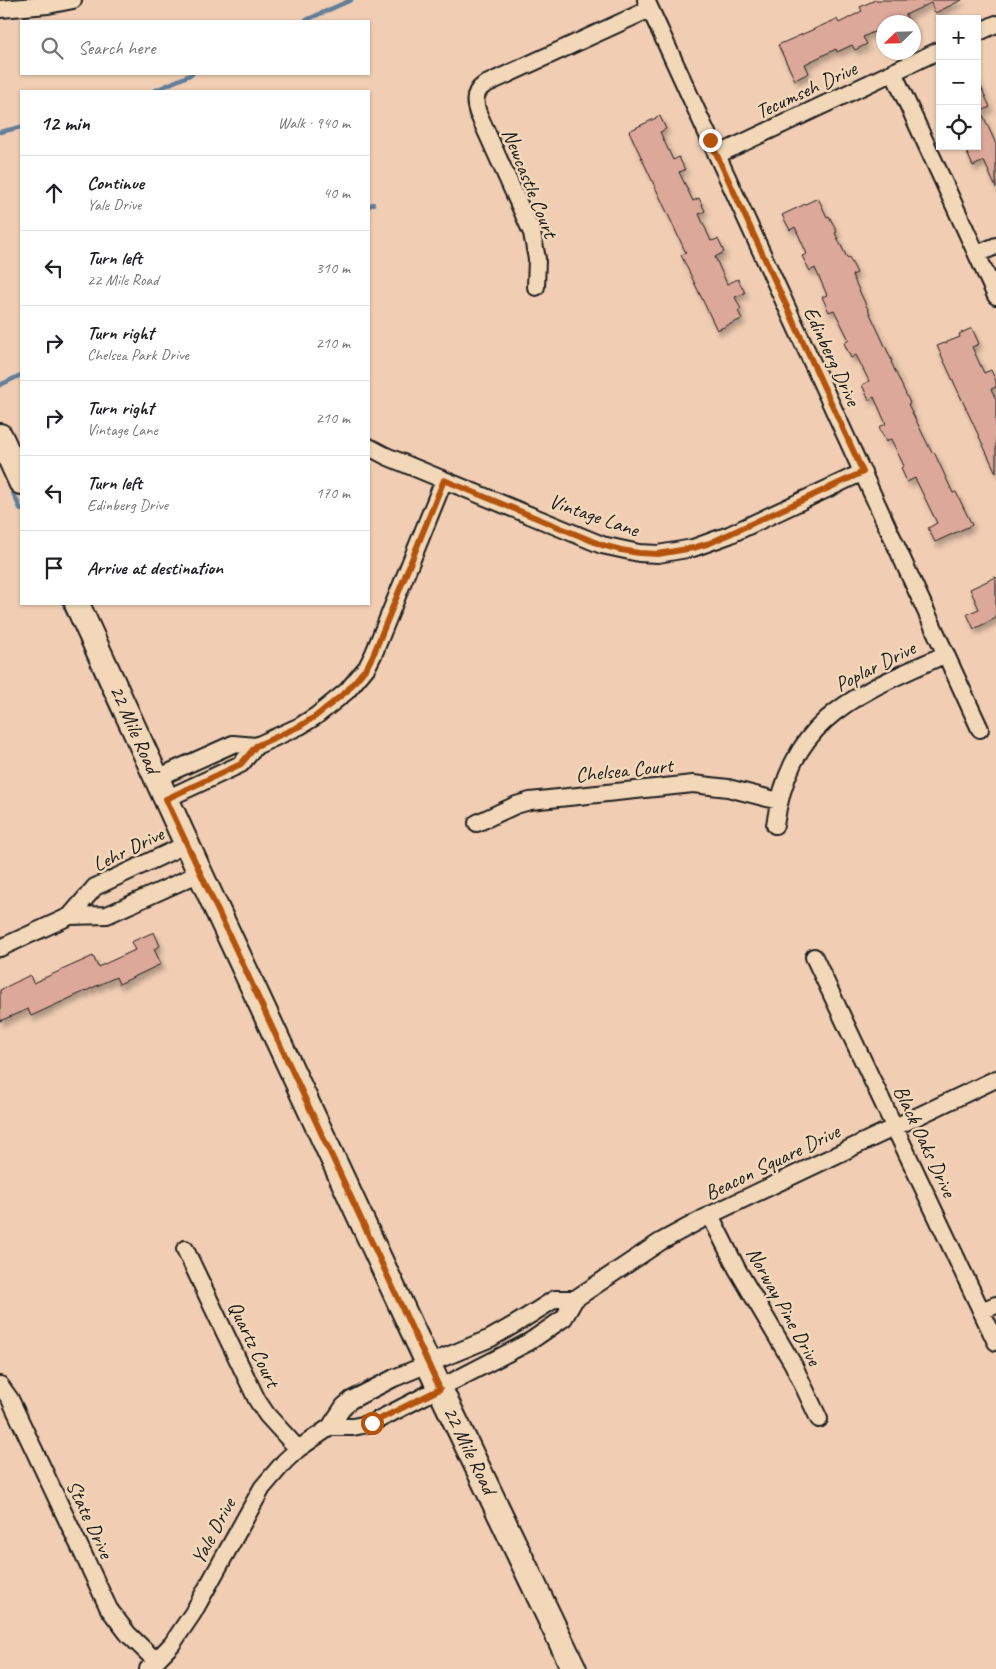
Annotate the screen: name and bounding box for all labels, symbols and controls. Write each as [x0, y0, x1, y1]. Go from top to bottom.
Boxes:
north arrow [876, 15, 921, 60]
map controls [936, 15, 981, 150]
button: + [936, 15, 981, 60]
search box [20, 20, 370, 75]
icon: search [38, 34, 66, 62]
text: Search here [78, 36, 155, 60]
street label: Tecumseh Drive [751, 55, 862, 125]
button: − [936, 60, 981, 105]
button: locate [936, 105, 981, 150]
text: 12 min [40, 110, 90, 136]
text: Walk · 940 m [278, 113, 350, 133]
street label: Newcastle Court [496, 125, 564, 243]
route end [699, 129, 722, 152]
text: Continue [87, 171, 144, 195]
icon: ahead [40, 179, 68, 207]
text: 40 m [323, 183, 350, 203]
text: Yale Drive [87, 195, 141, 215]
text: Turn left [87, 246, 142, 270]
icon: left [40, 254, 68, 282]
text: 310 m [316, 258, 350, 278]
text: 22 Mile Road [87, 270, 159, 290]
street label: Edinberg Drive [798, 302, 867, 412]
text: Turn right [87, 321, 154, 345]
icon: right [40, 329, 68, 357]
text: 210 m [316, 333, 350, 353]
text: Chelsea Park Drive [87, 345, 189, 365]
text: Turn right [87, 396, 154, 420]
icon: right [40, 404, 68, 432]
text: 210 m [316, 408, 350, 428]
text: Vintage Lane [87, 420, 158, 440]
text: Turn left [87, 471, 142, 495]
icon: left [40, 479, 68, 507]
text: 170 m [316, 483, 350, 503]
street label: Vintage Lane [546, 488, 643, 543]
text: Edinberg Drive [87, 495, 168, 515]
icon: arrive [40, 554, 68, 582]
text: Arrive at destination [87, 556, 223, 580]
street label: Poplar Drive [830, 634, 921, 697]
street label: 22 Mile Road [104, 681, 168, 781]
street label: Chelsea Court [574, 752, 676, 788]
street label: Lehr Drive [88, 820, 169, 877]
street label: Black Oaks Drive [888, 1081, 963, 1203]
street label: Beacon Square Drive [700, 1118, 845, 1206]
street label: Norway Pine Drive [741, 1242, 828, 1371]
street label: Quartz Court [222, 1297, 287, 1393]
street label: 22 Mile Road [438, 1402, 504, 1501]
route start [361, 1412, 384, 1435]
street label: State Drive [61, 1476, 120, 1564]
street label: Yale Drive [185, 1492, 242, 1569]

